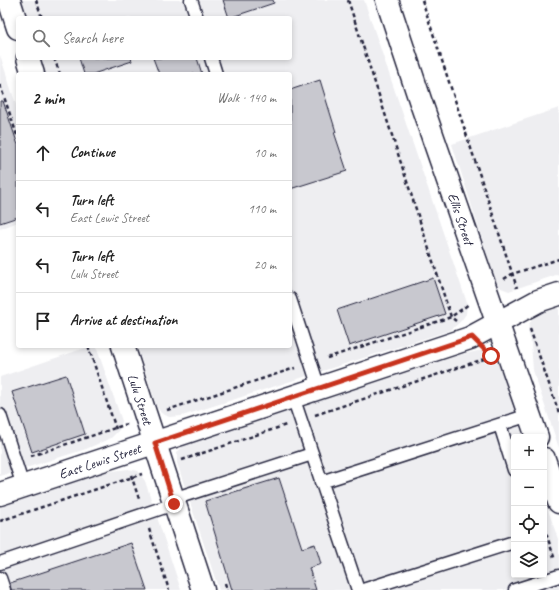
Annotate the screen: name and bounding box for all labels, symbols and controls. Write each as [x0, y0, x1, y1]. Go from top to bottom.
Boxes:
search box [16, 16, 292, 60]
icon: search [30, 27, 52, 49]
text: Search here [62, 29, 123, 48]
text: 2 min [32, 88, 65, 109]
text: Walk · 140 m [217, 90, 276, 106]
icon: ahead [32, 142, 54, 164]
text: Continue [70, 143, 115, 162]
text: 10 m [254, 145, 276, 161]
text: Turn left [70, 191, 113, 210]
street label: Ellis Street [444, 191, 478, 249]
icon: left [32, 198, 54, 220]
text: 110 m [248, 201, 276, 217]
text: East Lewis Street [70, 210, 149, 226]
text: Turn left [70, 247, 113, 266]
icon: left [32, 254, 54, 276]
text: 20 m [254, 257, 276, 273]
text: Lulu Street [70, 266, 118, 282]
icon: arrive [32, 310, 54, 332]
text: Arrive at destination [70, 311, 177, 330]
route start [482, 347, 500, 365]
street label: Lulu Street [124, 372, 157, 428]
map controls [511, 434, 547, 578]
button: + [511, 434, 547, 470]
street label: East Lewis Street [57, 439, 144, 483]
button: − [511, 470, 547, 506]
route end [165, 495, 183, 513]
button: locate [511, 506, 547, 542]
button: layers [511, 542, 547, 578]

